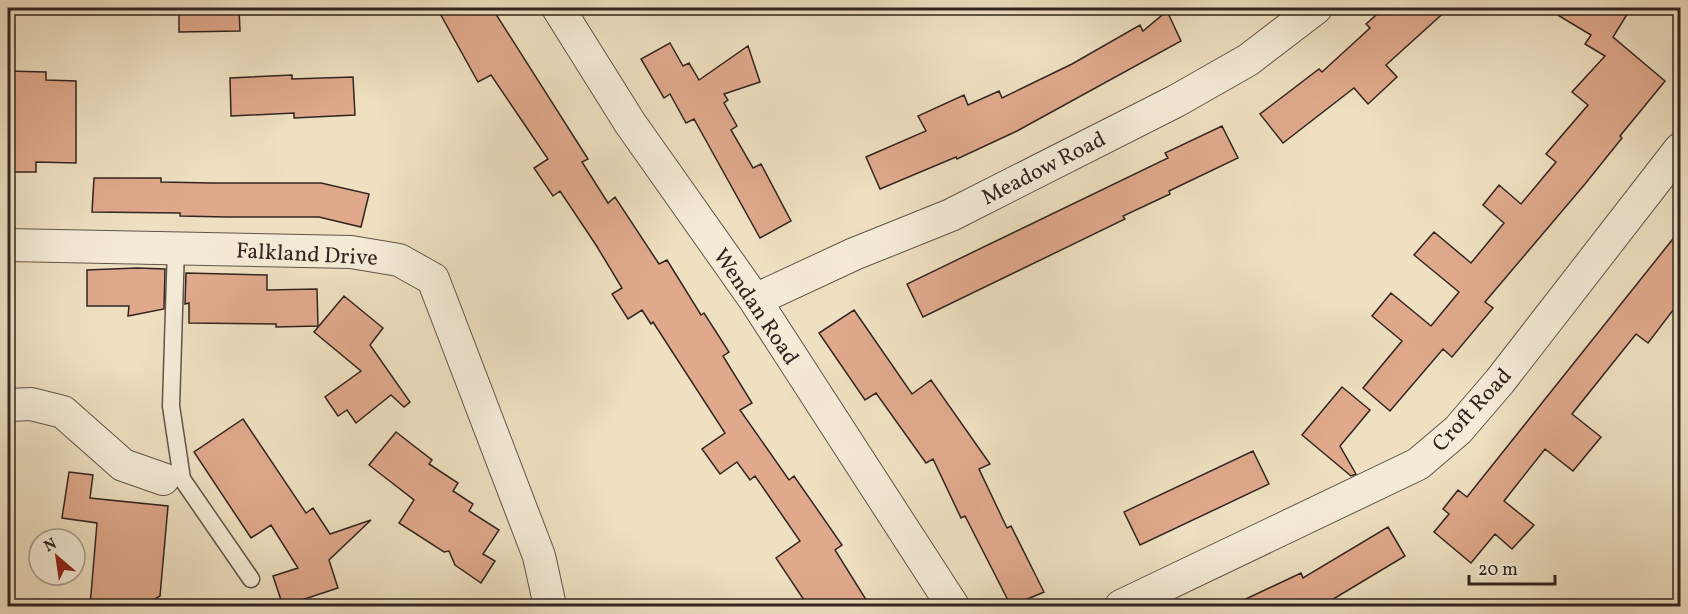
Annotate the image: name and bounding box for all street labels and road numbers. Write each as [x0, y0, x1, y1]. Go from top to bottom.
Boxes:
street label: Meadow Road [977, 125, 1112, 214]
street label: Falkland Drive [235, 236, 379, 275]
street label: Wendan Road [704, 243, 805, 372]
street label: Croft Road [1426, 362, 1520, 460]

